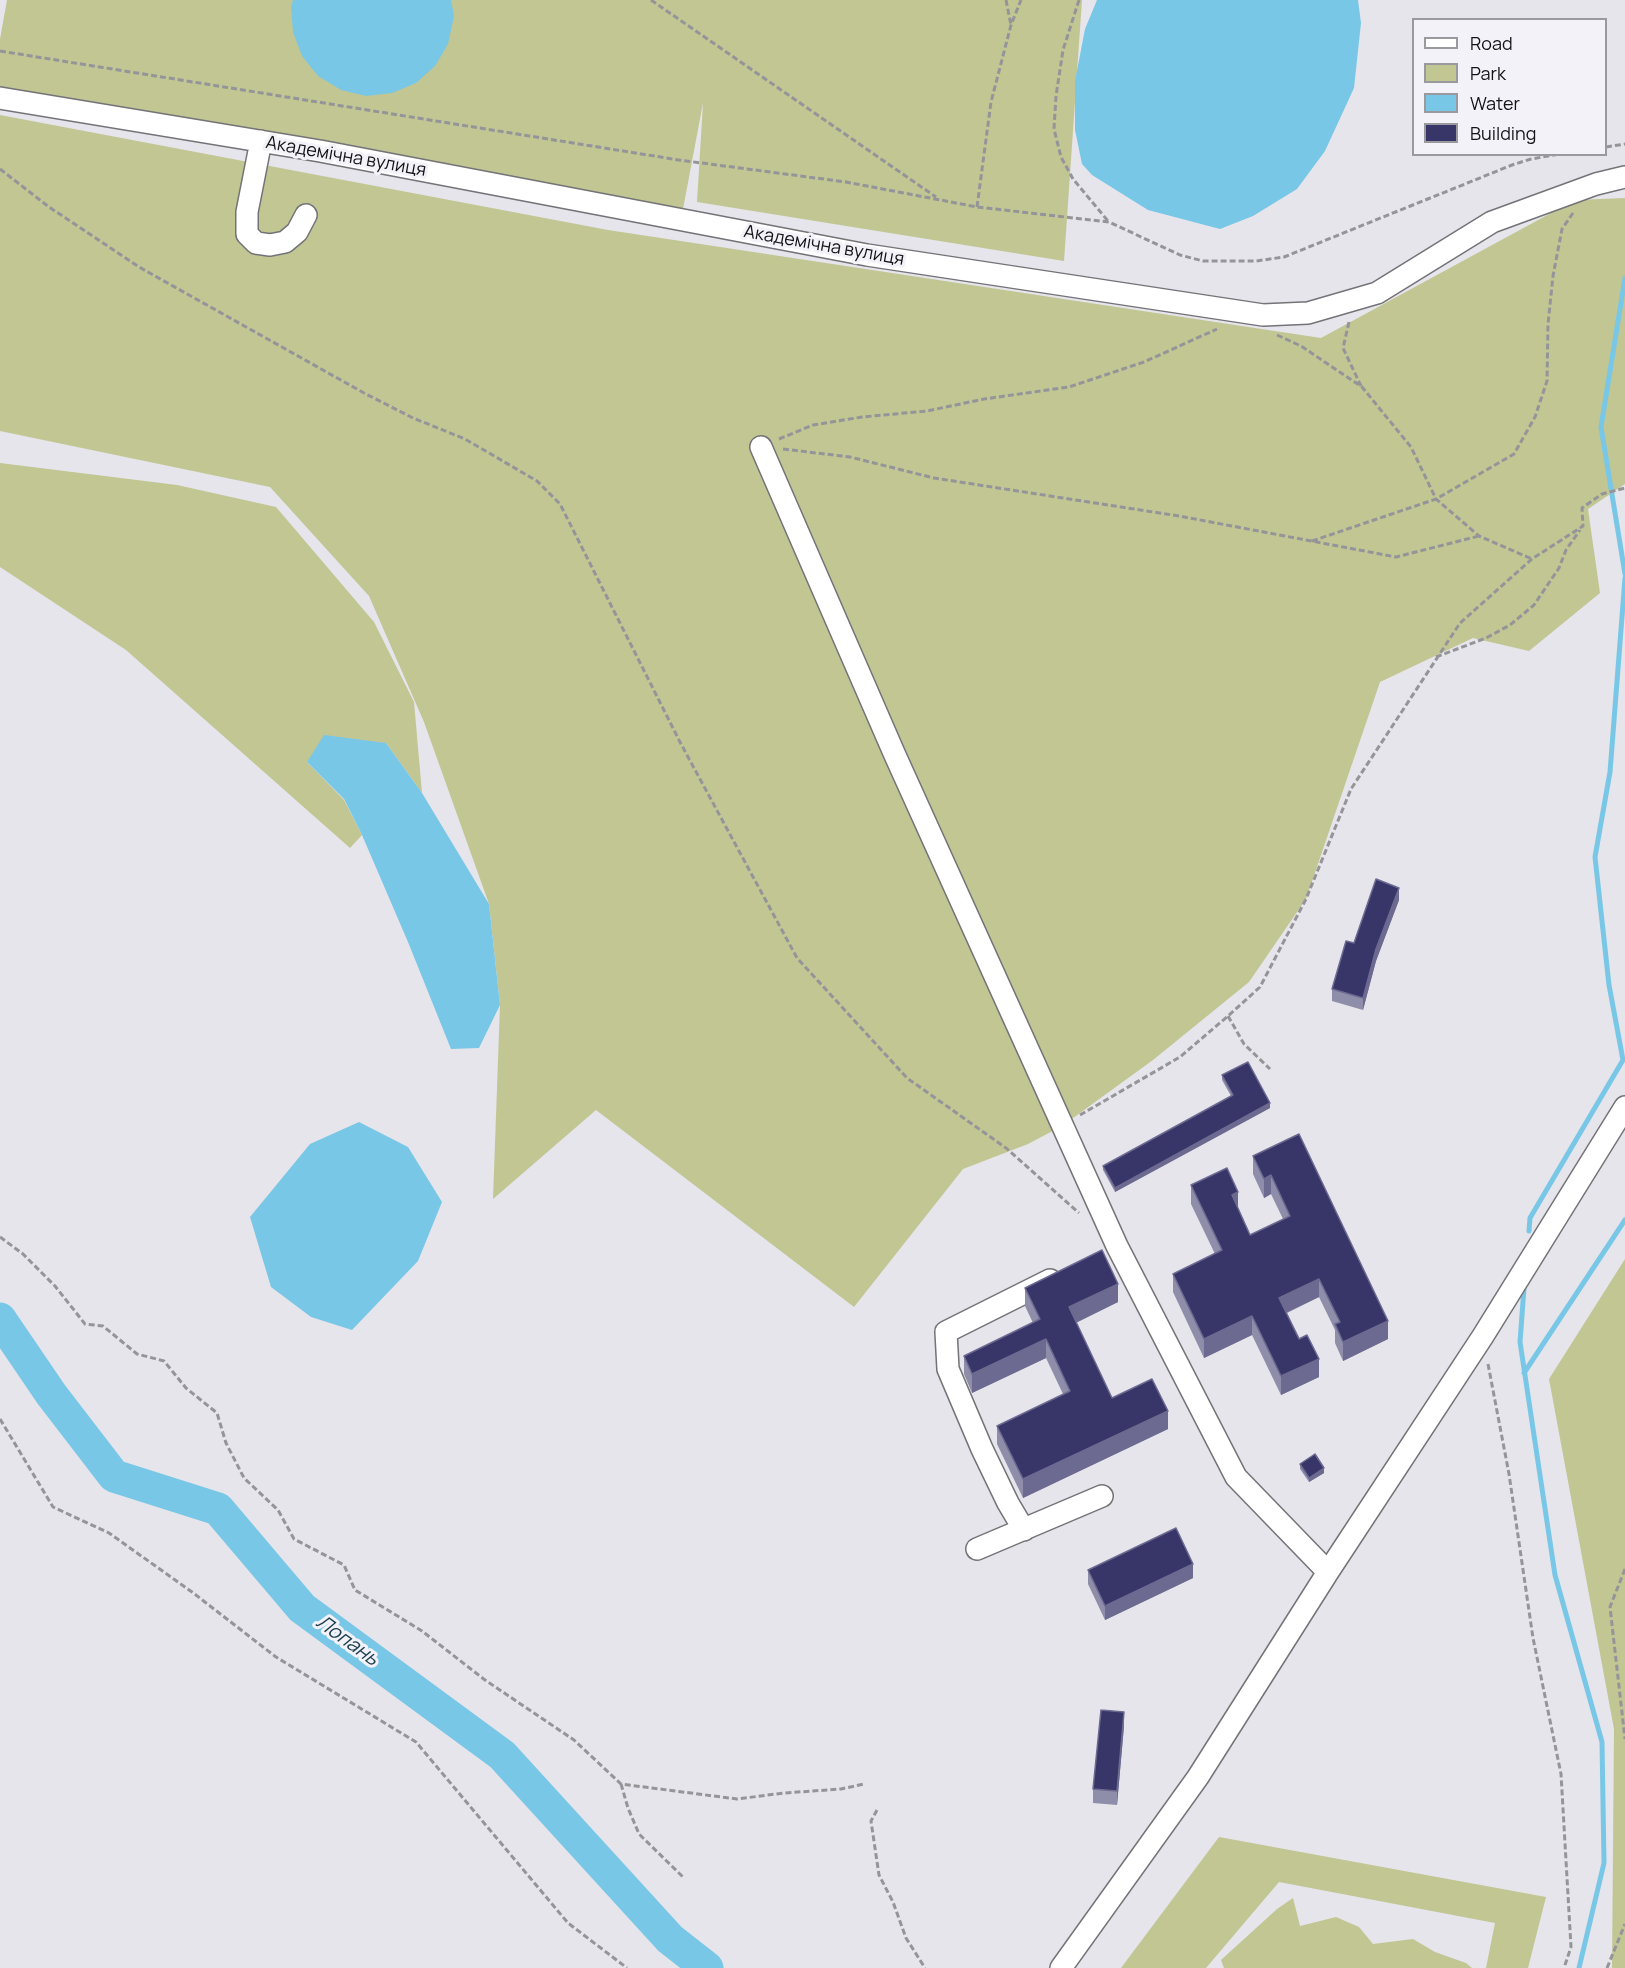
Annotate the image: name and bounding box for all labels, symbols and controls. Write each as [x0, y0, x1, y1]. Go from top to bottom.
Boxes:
legend [1412, 18, 1607, 156]
text: Road [1470, 31, 1513, 55]
text: Park [1470, 61, 1506, 85]
text: Water [1470, 91, 1520, 115]
text: Building [1470, 121, 1536, 145]
street label: Академічна вулиця [264, 132, 428, 182]
street label: Академічна вулиця [742, 221, 906, 271]
water label: Лопань [311, 1610, 383, 1672]

